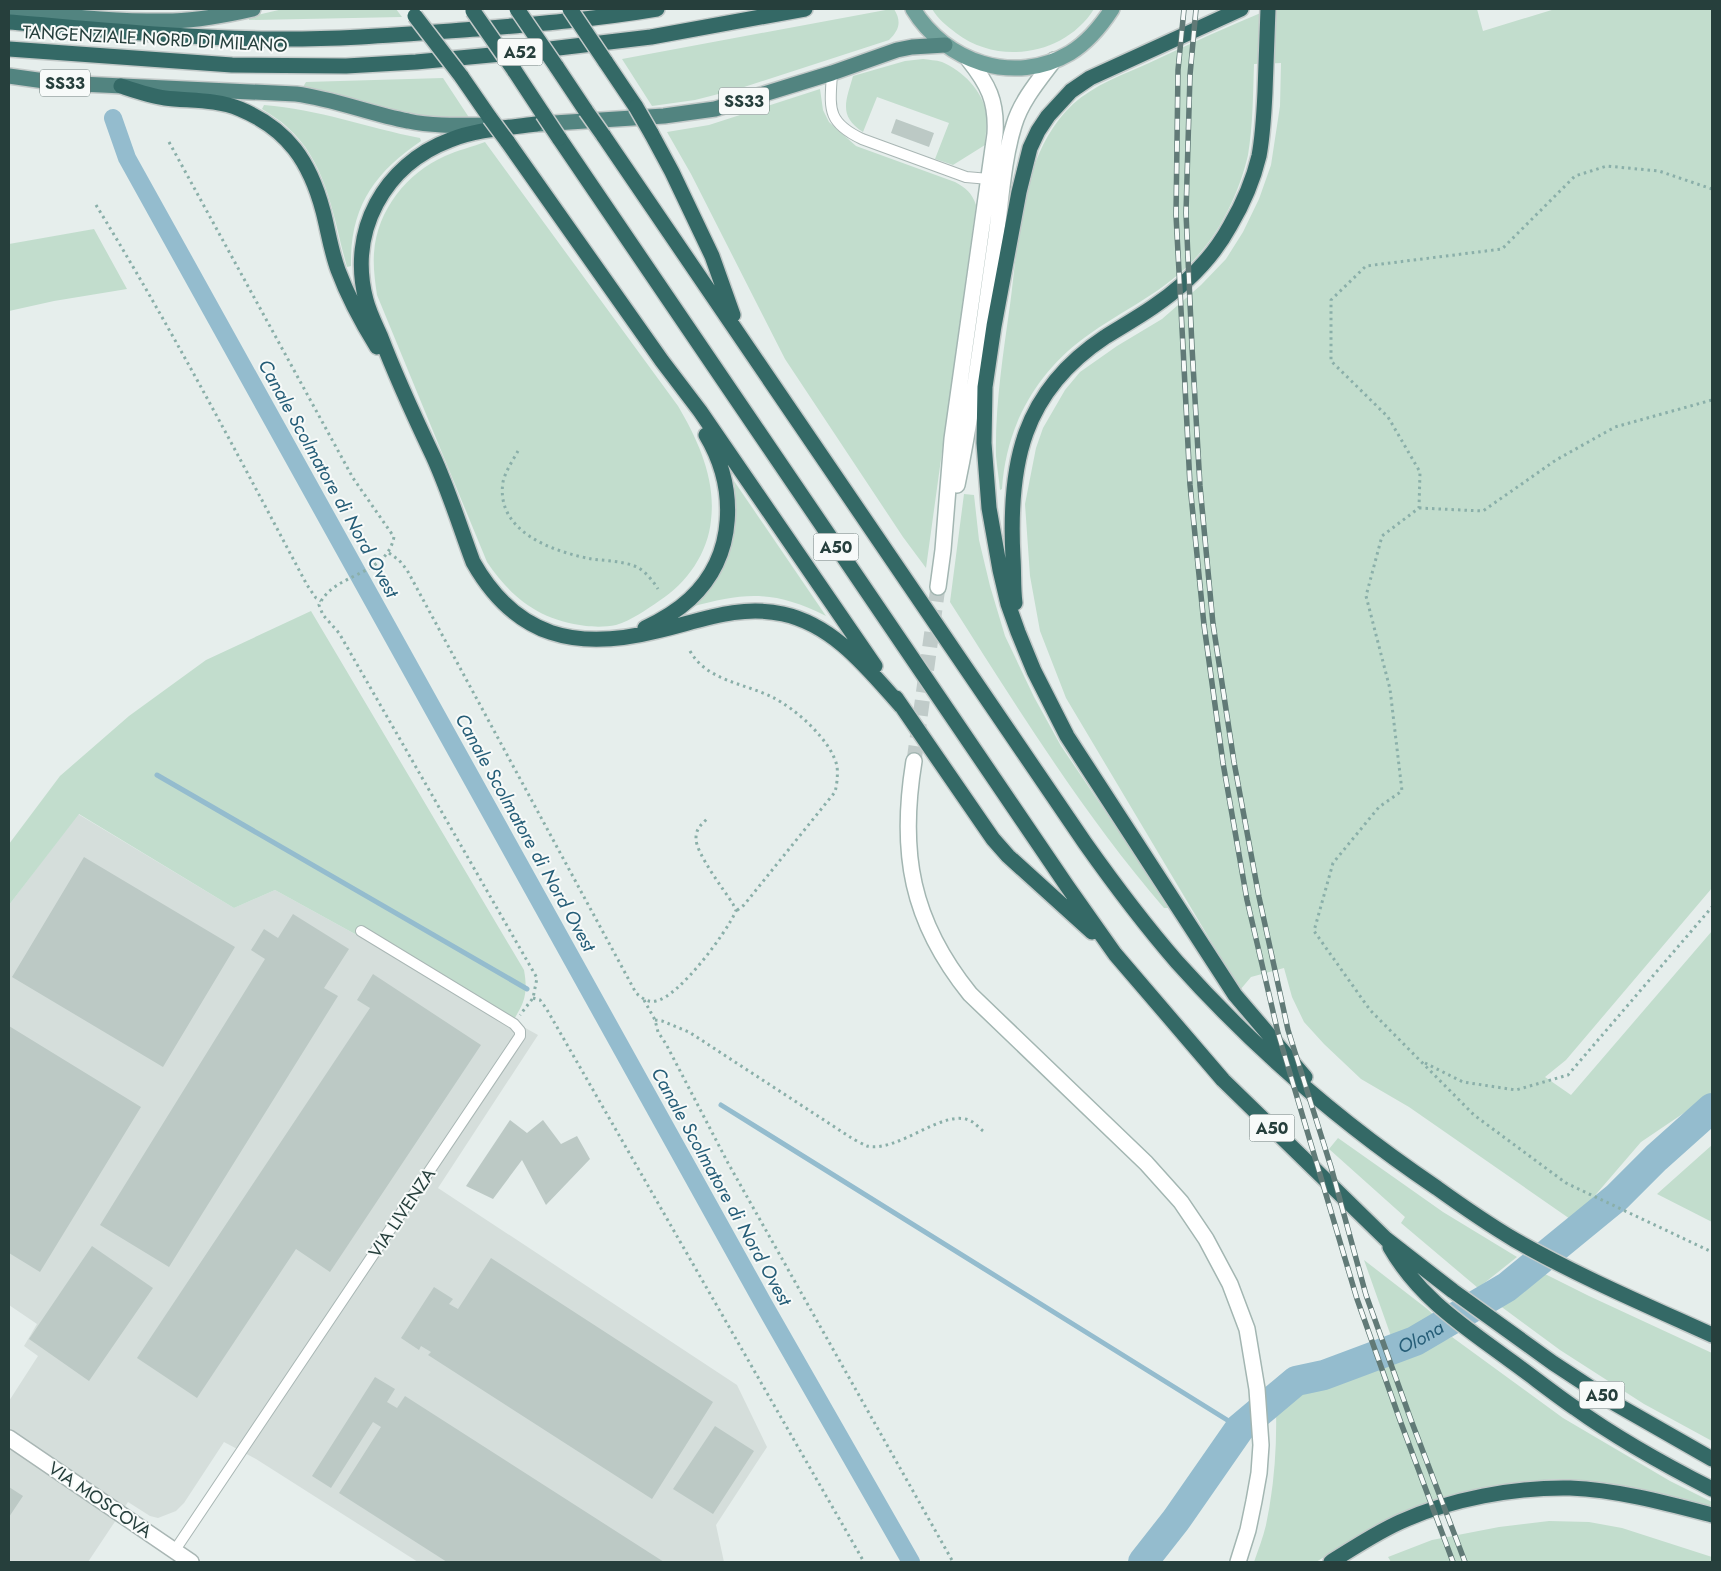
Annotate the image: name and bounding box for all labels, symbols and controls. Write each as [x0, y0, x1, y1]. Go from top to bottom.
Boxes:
street label: TANGENZIALE NORD DI MILANO [22, 19, 288, 59]
road number: A52 [498, 38, 542, 66]
road number: SS33 [40, 70, 90, 96]
road number: SS33 [719, 88, 769, 114]
water label: Canale Scolmatore di Nord Ovest [252, 354, 406, 604]
road number: A50 [814, 534, 858, 560]
water label: Canale Scolmatore di Nord Ovest [449, 708, 603, 958]
water label: Canale Scolmatore di Nord Ovest [645, 1062, 799, 1312]
road number: A50 [1250, 1114, 1294, 1142]
street label: VIA LIVENZA [362, 1163, 442, 1263]
water label: Olona [1394, 1314, 1449, 1360]
road number: A50 [1580, 1382, 1624, 1408]
street label: VIA MOSCOVA [43, 1456, 157, 1544]

